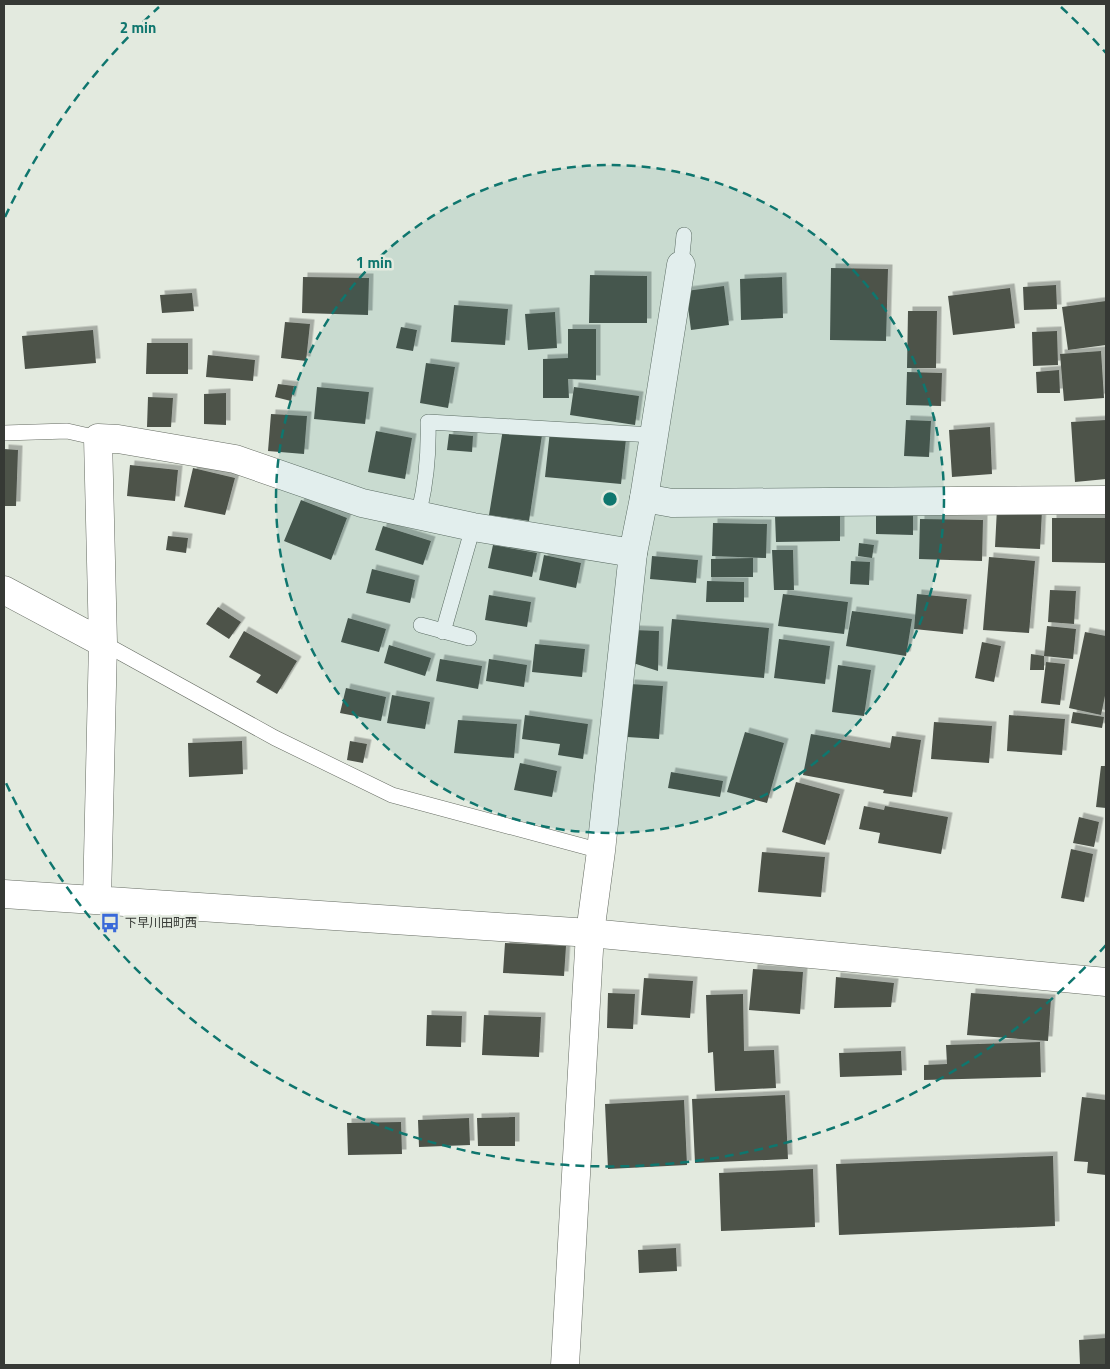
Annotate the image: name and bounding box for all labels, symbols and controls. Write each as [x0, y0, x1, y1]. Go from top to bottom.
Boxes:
text: 2 min [120, 16, 156, 39]
text: 1 min [356, 251, 392, 274]
centre of rings [601, 490, 619, 508]
bus stop icon: 下早川田町西 [99, 912, 121, 934]
place label: 下早川田町西 [125, 913, 197, 932]

